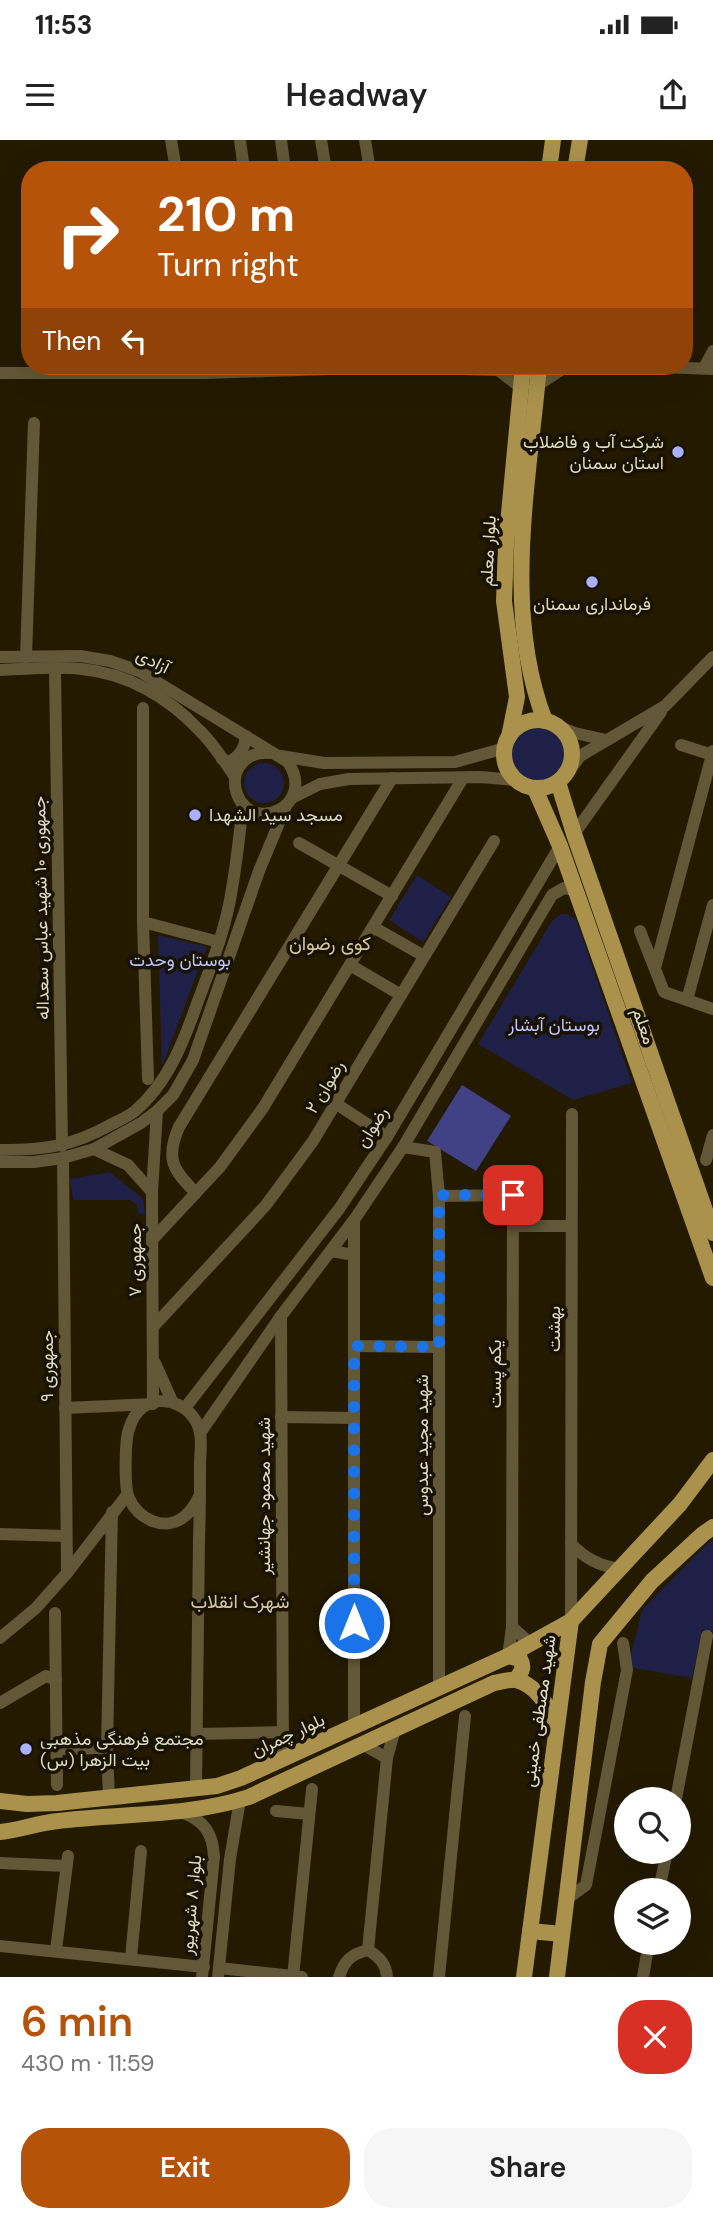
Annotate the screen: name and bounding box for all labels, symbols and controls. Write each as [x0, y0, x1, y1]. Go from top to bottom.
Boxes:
text: 11:53 [35, 8, 92, 42]
text: Headway [285, 74, 428, 116]
icon: menu [21, 76, 59, 114]
icon: share [654, 76, 692, 114]
text: 210 m [157, 182, 295, 246]
icon: right [42, 189, 133, 280]
text: Turn right [157, 244, 299, 286]
icon: left [115, 322, 153, 360]
text: Then [42, 324, 101, 358]
place label: شرکت آب و فاضلاب استان سمنان [523, 430, 664, 475]
marker: شرکت آب و فاضلاب استان سمنان [670, 444, 686, 460]
street label: بلوار معلم [474, 515, 502, 587]
marker: فرمانداری سمنان [584, 574, 600, 590]
place label: فرمانداری سمنان [533, 592, 651, 616]
street label: آزادی [132, 642, 175, 680]
street label: جمهوری ۱۰ شهید عباس سعداله [27, 796, 55, 1020]
place label: مسجد سید الشهدا [209, 803, 343, 827]
marker: مسجد سید الشهدا [187, 807, 203, 823]
district label: کوی رضوان [289, 931, 371, 956]
park label: بوستان وحدت [129, 948, 231, 972]
street label: معلم [627, 1005, 661, 1047]
park label: بوستان آبشار [507, 1013, 600, 1037]
street label: رضوان ۲ [300, 1056, 350, 1118]
street label: رضوان [350, 1102, 394, 1152]
pin [483, 1165, 543, 1225]
icon: arrive [494, 1176, 532, 1214]
street label: جمهوری ۷ [123, 1223, 147, 1297]
street label: بهشت [542, 1306, 566, 1352]
street label: جمهوری ۹ [35, 1330, 59, 1402]
street label: یکم پست [483, 1340, 507, 1408]
street label: شهید مجید عبدوس [410, 1374, 434, 1516]
street label: شهید محمود جهانشیر [252, 1417, 276, 1576]
position arrow [317, 1586, 391, 1660]
district label: شهرک انقلاب [190, 1589, 290, 1614]
street label: شهید مصطفی خمینی [516, 1633, 562, 1789]
street label: بلوار چمران [247, 1708, 329, 1762]
place label: مجتمع فرهنگی مذهبی بیت الزهرا (س) [40, 1727, 204, 1772]
marker: مجتمع فرهنگی مذهبی بیت الزهرا (س) [18, 1741, 34, 1757]
map controls [614, 1787, 691, 1955]
button: search [614, 1787, 691, 1864]
street label: بلوار ۸ شهریور [175, 1854, 207, 1957]
button: layers [614, 1878, 691, 1955]
text: 6 min [21, 1994, 133, 2049]
button: close [618, 2000, 692, 2074]
text: 430 m · 11:59 [21, 2048, 155, 2078]
button: Exit [21, 2128, 350, 2208]
button: Share [364, 2128, 692, 2208]

